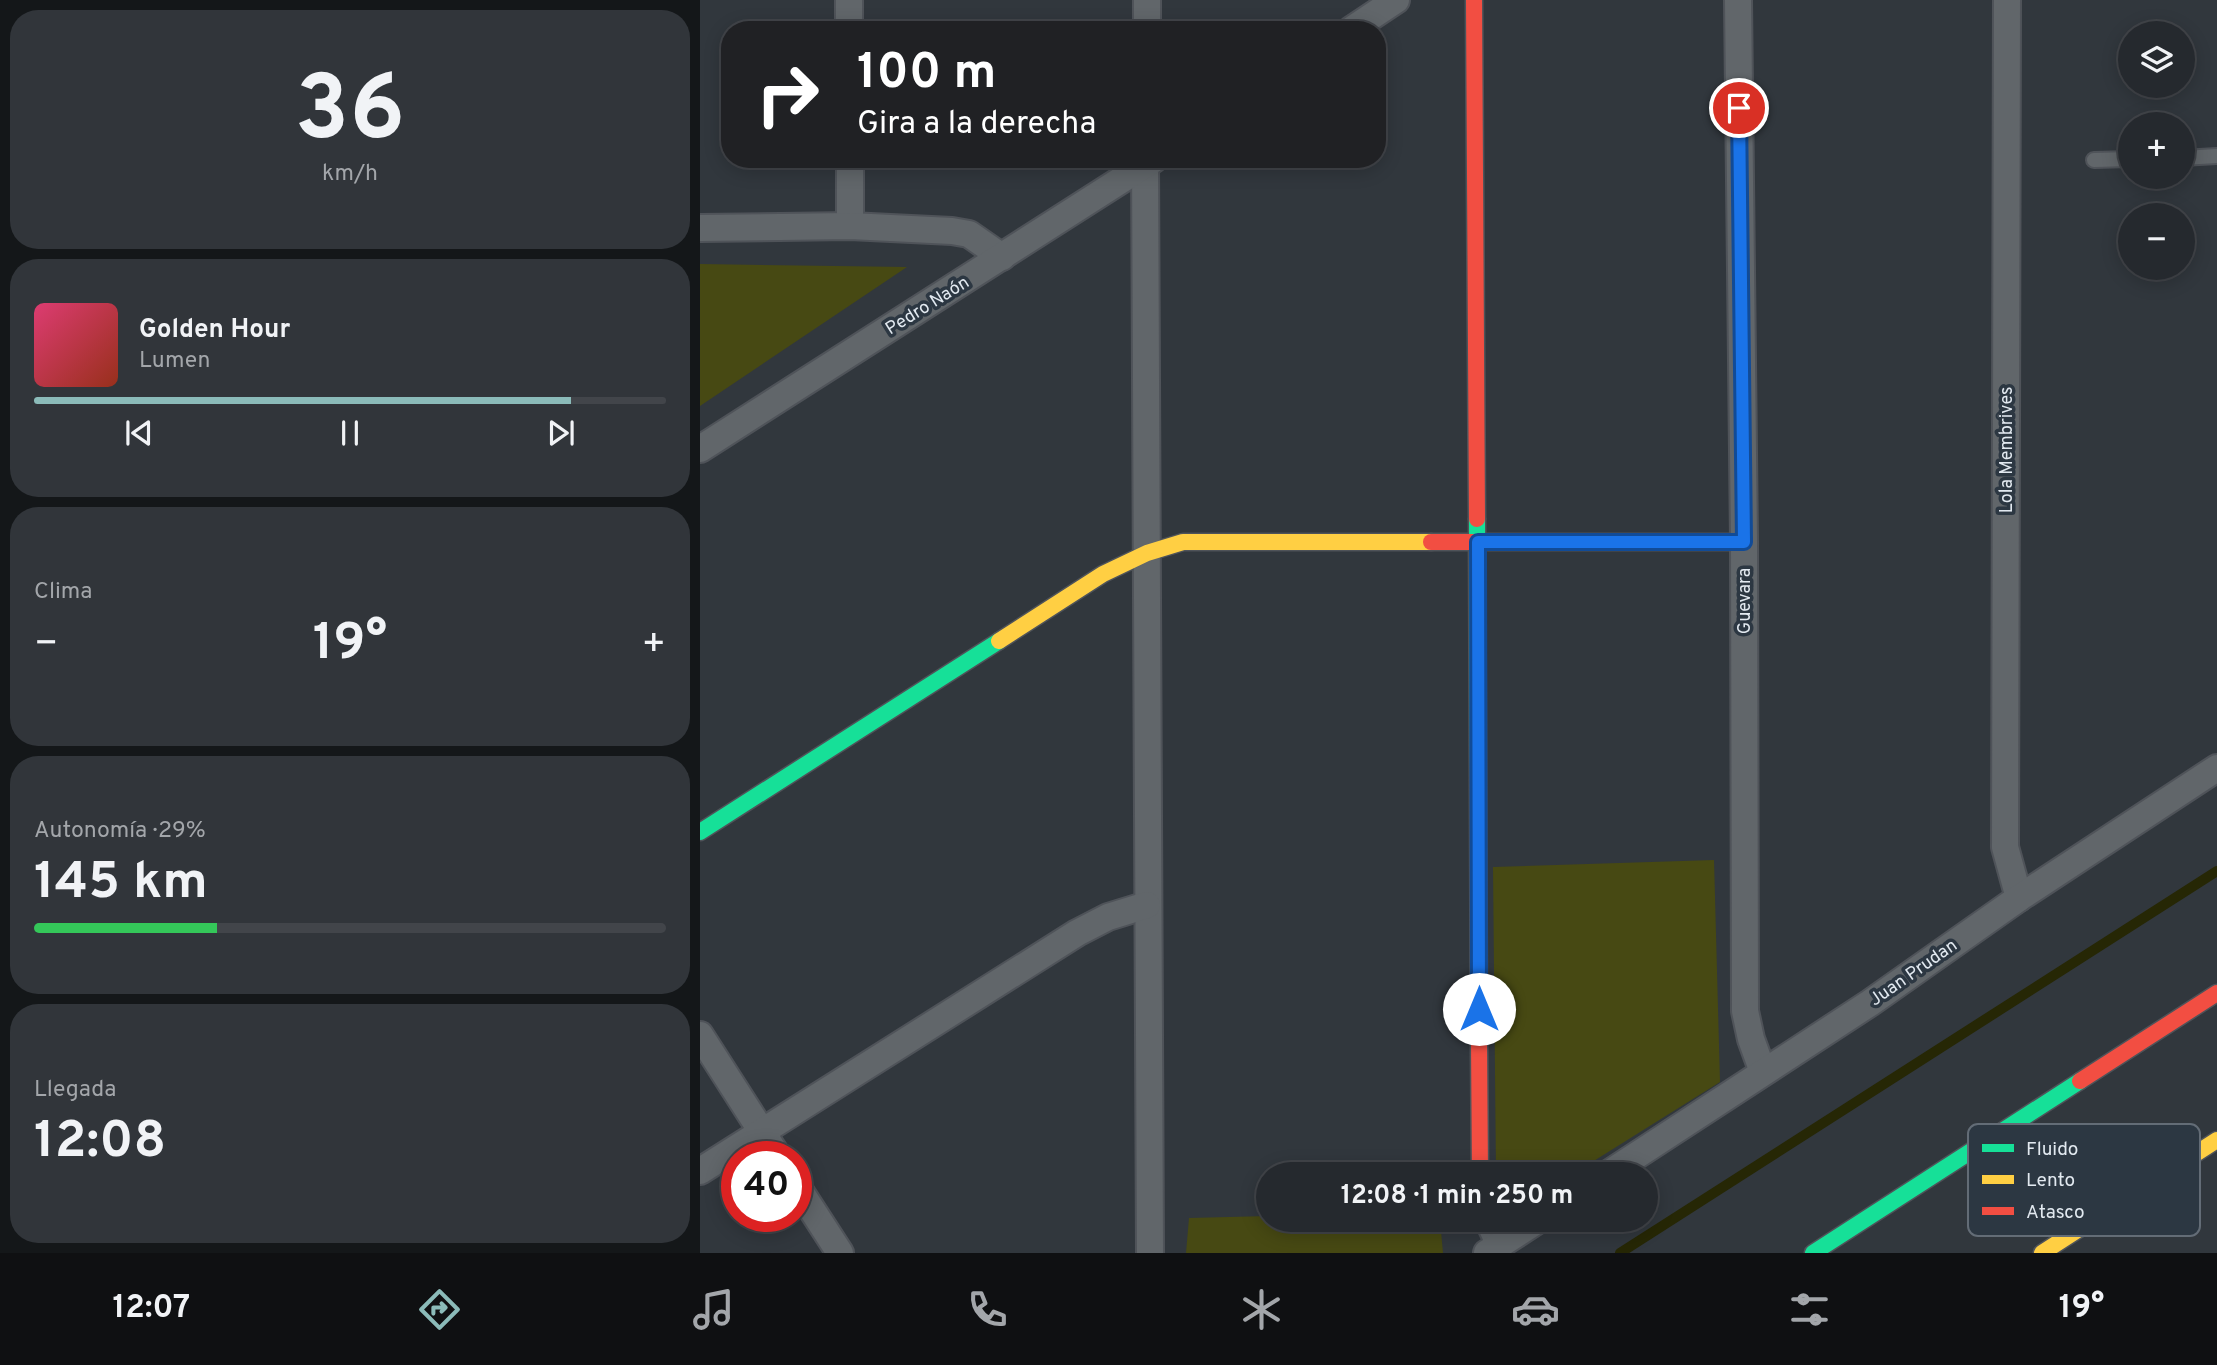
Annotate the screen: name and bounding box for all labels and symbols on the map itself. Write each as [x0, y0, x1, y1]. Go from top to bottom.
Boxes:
pin [1709, 78, 1769, 138]
street label: Pedro Naón [882, 271, 974, 341]
street label: Lola Membrives [1996, 387, 2019, 513]
street label: Guevara [1734, 568, 1757, 634]
street label: Juan Prudan [1865, 934, 1962, 1012]
position arrow [1442, 972, 1516, 1046]
legend [1968, 1124, 2200, 1236]
text: Fluido [2026, 1138, 2078, 1162]
speed limit sign: 40 [721, 1141, 812, 1232]
text: Lento [2026, 1169, 2075, 1193]
text: Atasco [2026, 1201, 2085, 1225]

